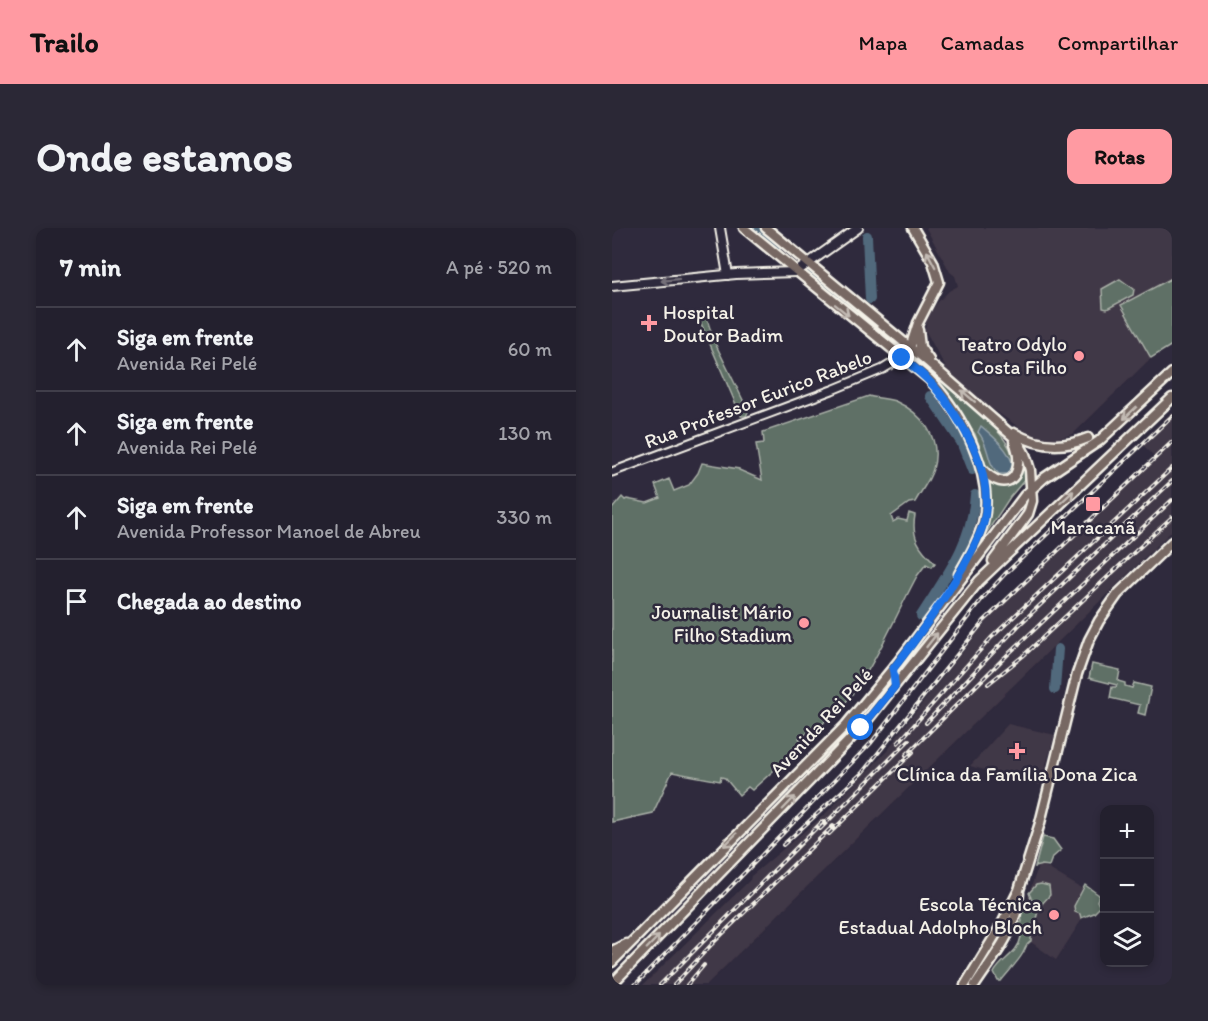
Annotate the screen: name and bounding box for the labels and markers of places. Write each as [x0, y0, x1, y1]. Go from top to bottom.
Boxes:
place label: Hospital Doutor Badim [663, 300, 783, 347]
marker: Hospital Doutor Badim [640, 314, 658, 332]
place label: Teatro Odylo Costa Filho [958, 332, 1067, 379]
marker: Teatro Odylo Costa Filho [1072, 349, 1086, 363]
marker: Maracanã [1084, 495, 1102, 513]
place label: Maracanã [1050, 515, 1136, 539]
place label: Journalist Mário Filho Stadium [651, 600, 792, 647]
marker: Journalist Mário Filho Stadium [797, 616, 811, 630]
marker: Clínica da Família Dona Zica [1008, 742, 1026, 760]
place label: Clínica da Família Dona Zica [896, 762, 1138, 786]
place label: Escola Técnica Estadual Adolpho Bloch [839, 892, 1043, 939]
marker: Escola Técnica Estadual Adolpho Bloch [1047, 908, 1061, 922]

